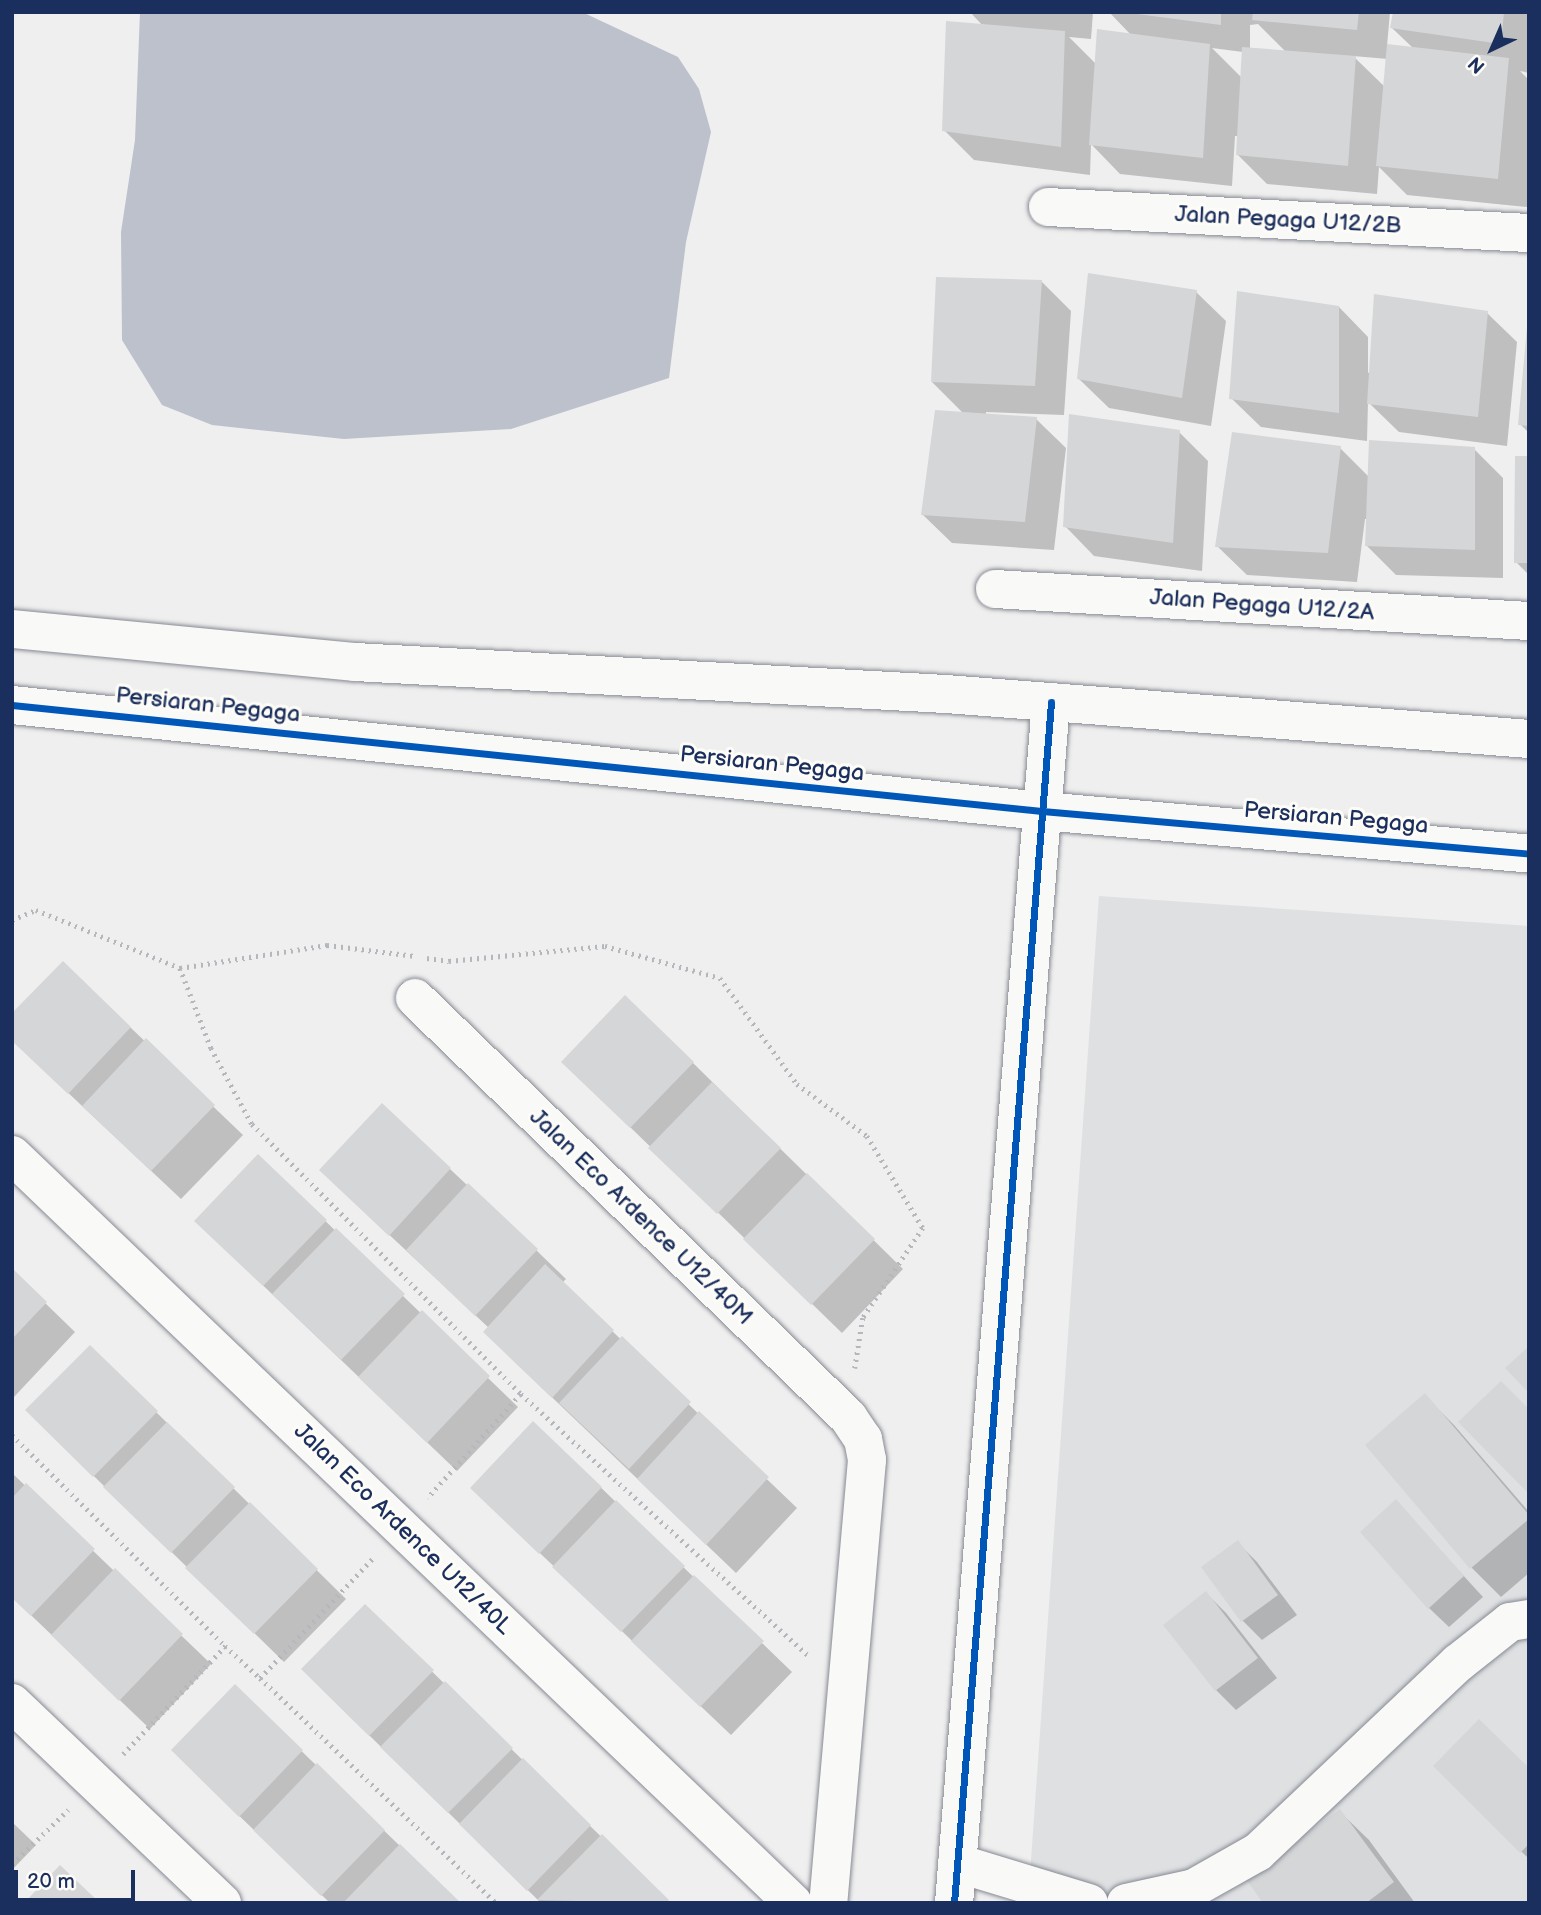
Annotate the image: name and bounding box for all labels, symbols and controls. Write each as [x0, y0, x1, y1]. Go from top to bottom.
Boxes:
north arrow [1457, 14, 1527, 84]
text: N [1464, 51, 1490, 78]
street label: Jalan Pegaga U12/2B [1174, 200, 1402, 240]
street label: Jalan Pegaga U12/2A [1149, 583, 1375, 627]
street label: Persiaran Pegaga [114, 682, 302, 728]
street label: Persiaran Pegaga [678, 741, 866, 787]
street label: Persiaran Pegaga [1243, 796, 1429, 840]
street label: Jalan Eco Ardence U12/40M [524, 1103, 758, 1331]
street label: Jalan Eco Ardence U12/40L [288, 1417, 518, 1641]
scale bar [18, 1856, 138, 1900]
text: 20 m [27, 1869, 75, 1894]

